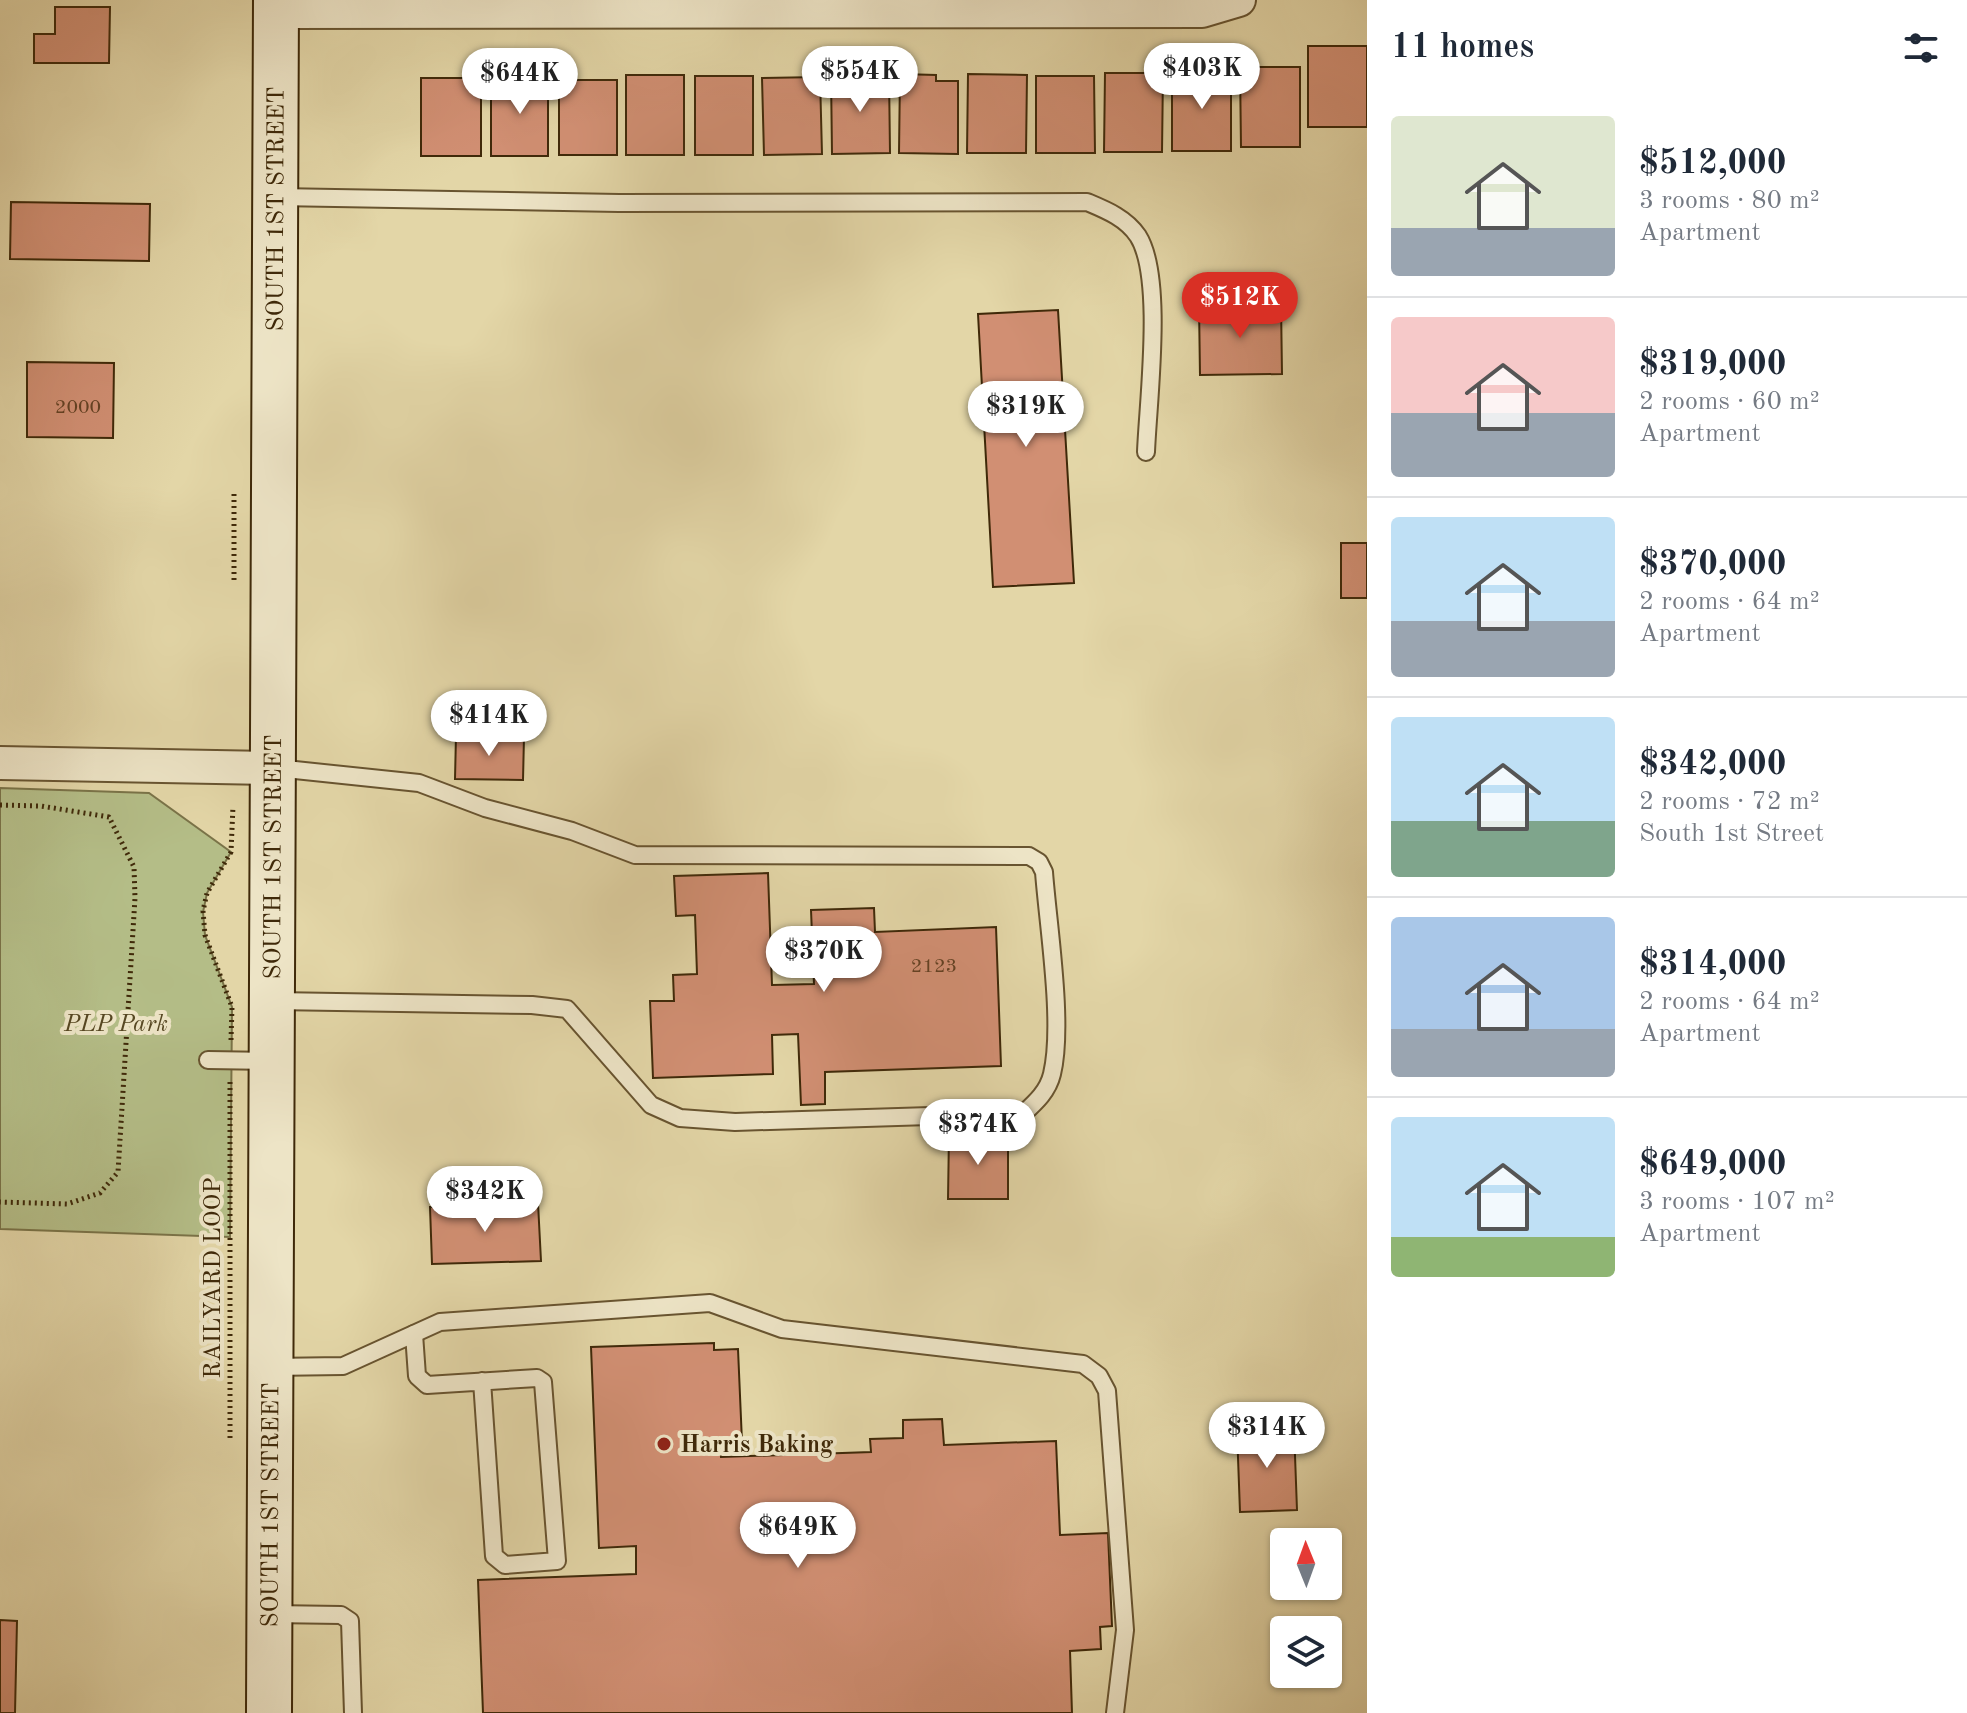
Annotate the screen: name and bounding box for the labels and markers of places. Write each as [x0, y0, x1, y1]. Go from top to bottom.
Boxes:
pin: $403K [1146, 43, 1258, 111]
pin: $554K [804, 46, 916, 114]
pin: $644K [464, 48, 576, 116]
pin: $512K [1184, 272, 1296, 340]
pin: $319K [970, 381, 1082, 449]
pin: $414K [433, 690, 545, 758]
pin: $370K [768, 926, 880, 994]
pin: $374K [922, 1099, 1034, 1167]
pin: $342K [429, 1166, 541, 1234]
pin: $314K [1211, 1402, 1323, 1470]
place label: Harris Baking [680, 1434, 834, 1458]
marker: Harris Baking [655, 1435, 673, 1453]
pin: $649K [742, 1502, 854, 1570]

